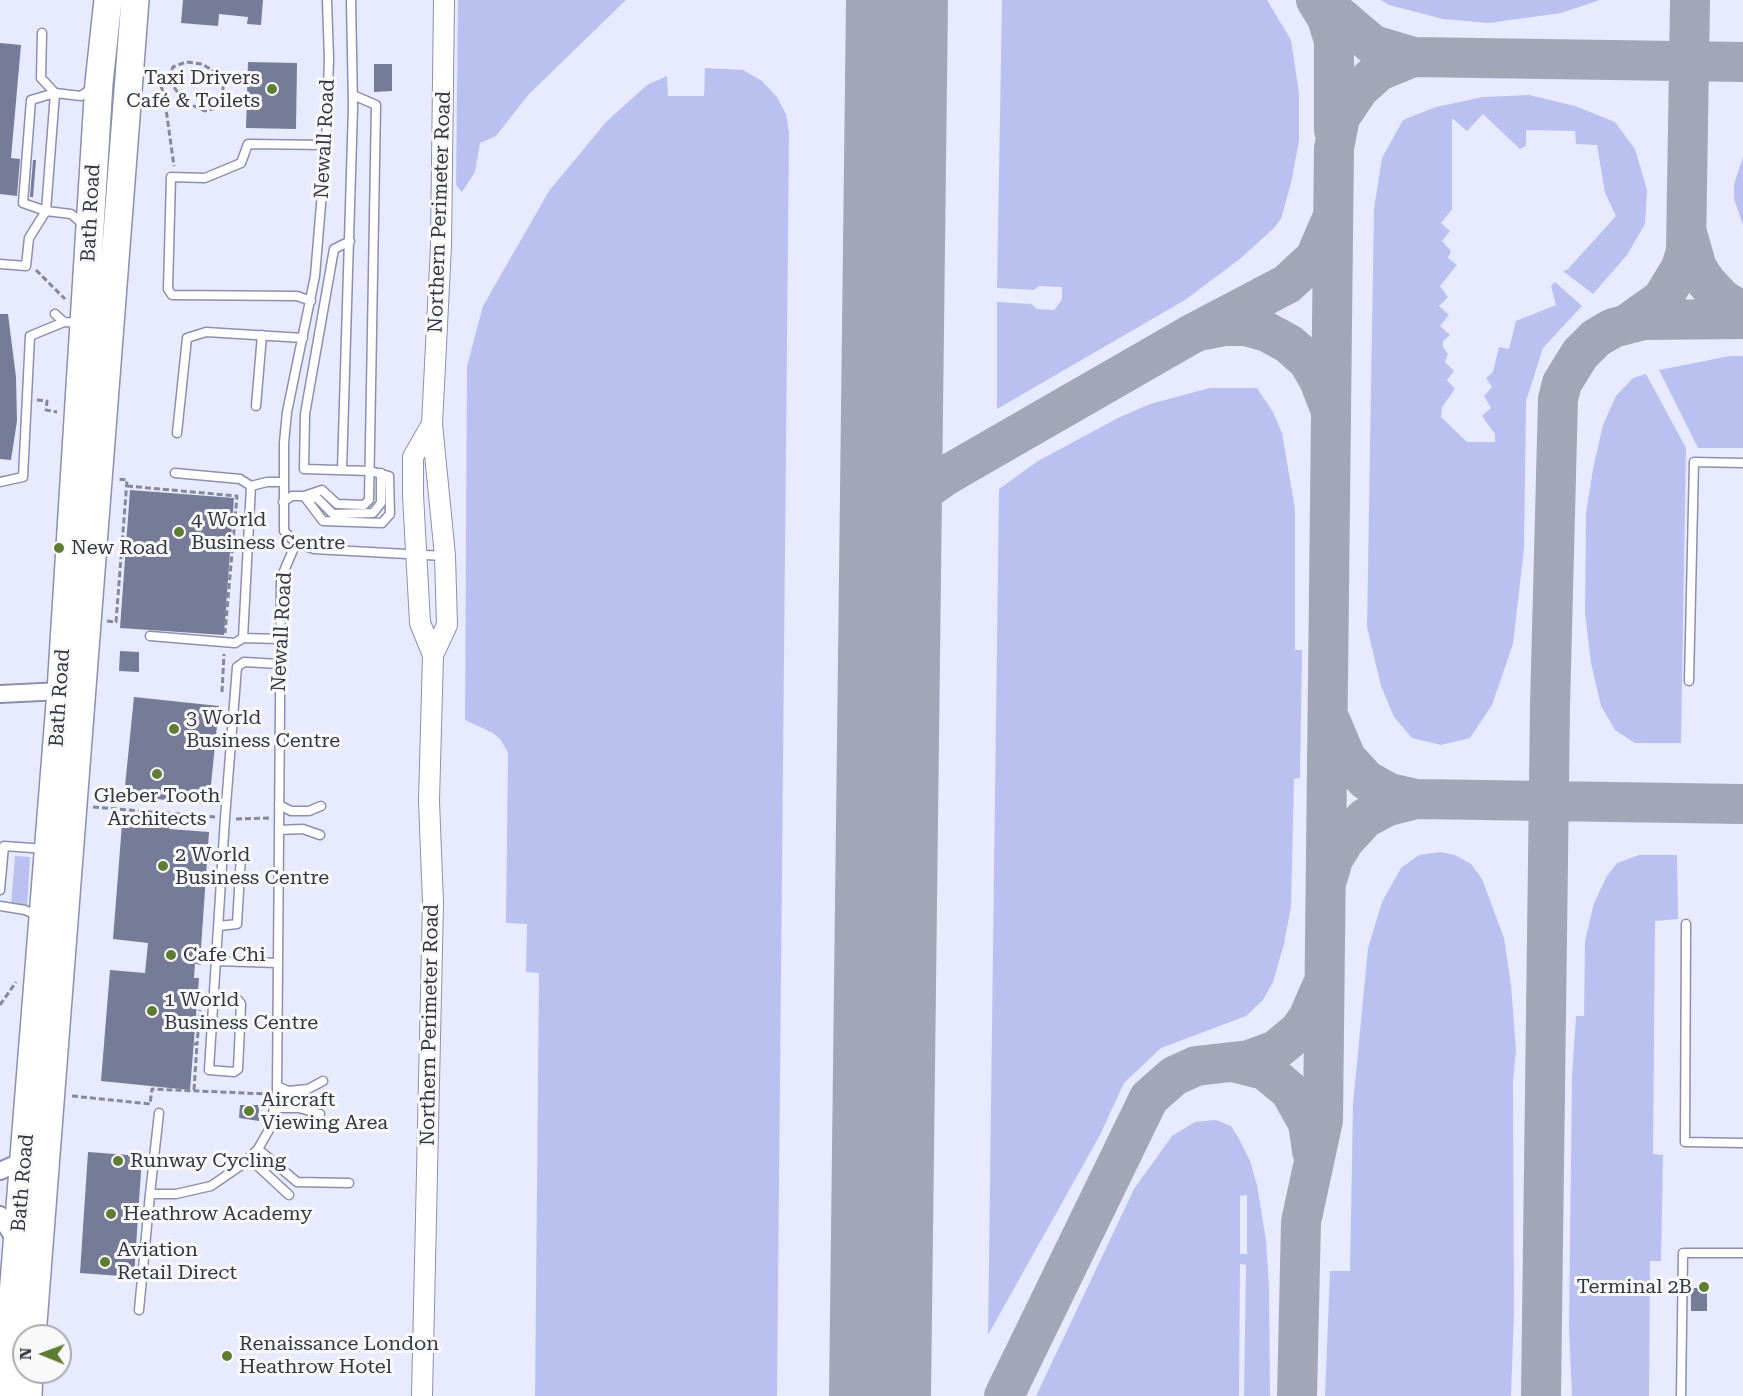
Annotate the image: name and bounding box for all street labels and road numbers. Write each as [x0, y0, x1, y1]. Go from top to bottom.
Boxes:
street label: Newall Road [310, 78, 340, 200]
street label: Northern Perimeter Road [424, 91, 456, 333]
street label: Bath Road [76, 163, 106, 263]
street label: Newall Road [267, 571, 297, 693]
street label: Bath Road [45, 648, 75, 748]
street label: Northern Perimeter Road [416, 904, 444, 1146]
street label: Bath Road [7, 1133, 39, 1233]

